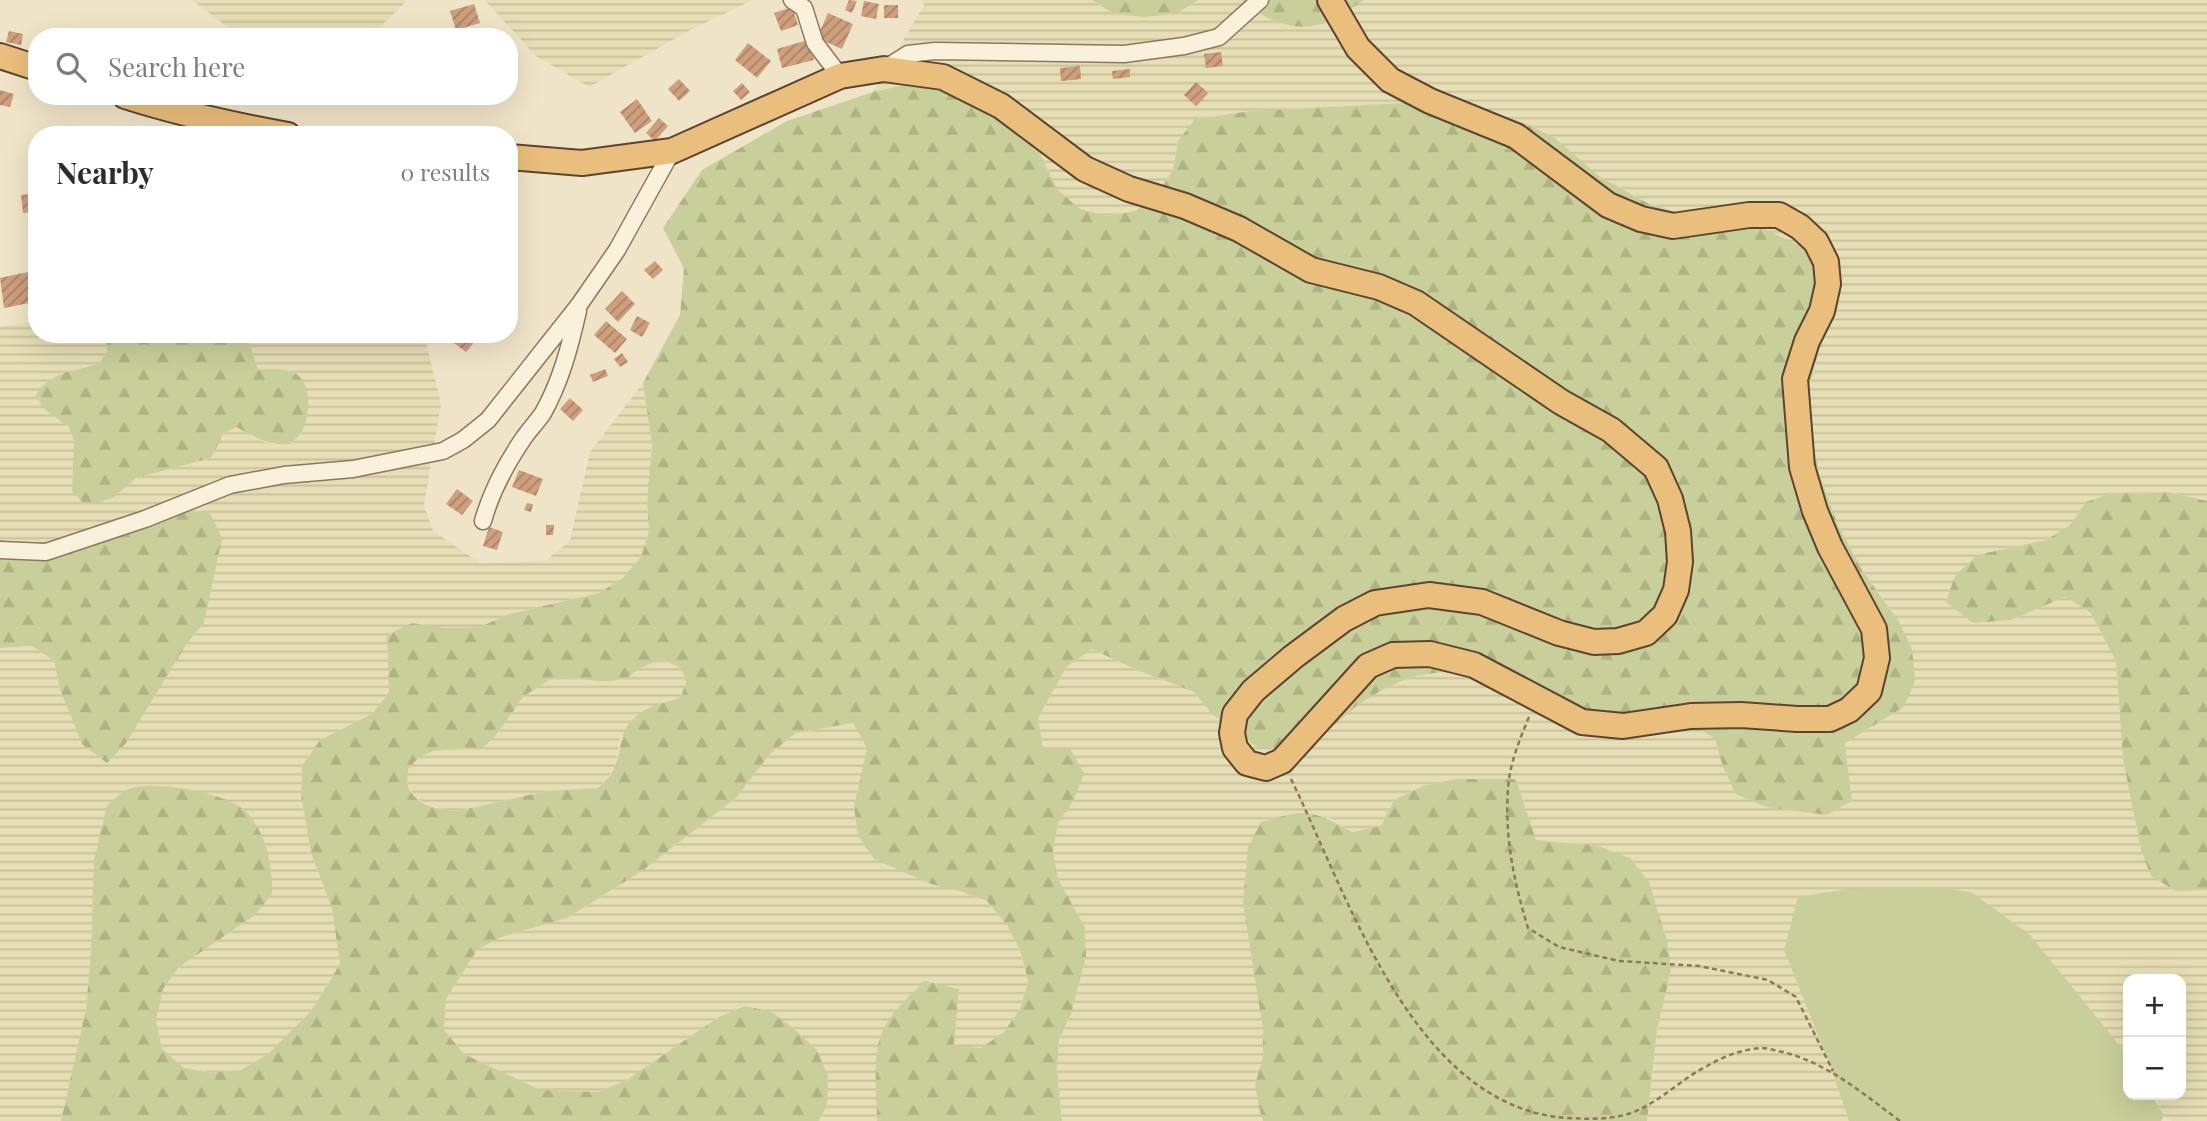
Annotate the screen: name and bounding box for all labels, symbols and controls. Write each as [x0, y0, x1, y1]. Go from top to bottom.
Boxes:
search box [28, 28, 518, 105]
icon: search [52, 48, 90, 86]
text: Search here [108, 49, 245, 84]
text: Nearby [56, 152, 154, 192]
text: 0 results [400, 156, 490, 187]
map controls [2123, 974, 2186, 1100]
button: + [2123, 974, 2186, 1037]
button: − [2123, 1037, 2186, 1100]

